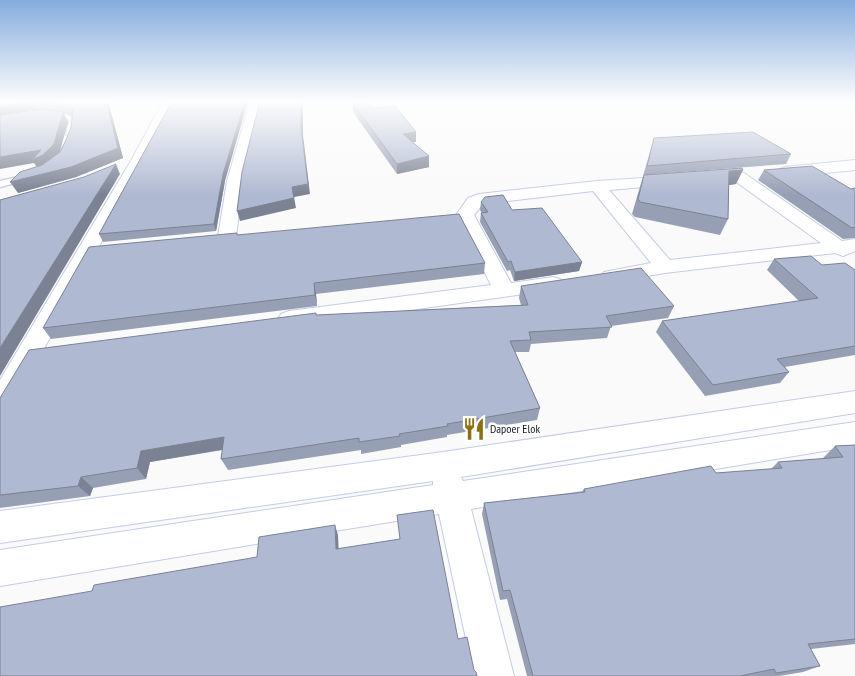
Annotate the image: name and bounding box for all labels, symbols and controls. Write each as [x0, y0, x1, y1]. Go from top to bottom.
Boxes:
restaurant icon: Dapoer Elok [461, 416, 487, 442]
place label: Dapoer Elok [490, 421, 540, 436]

